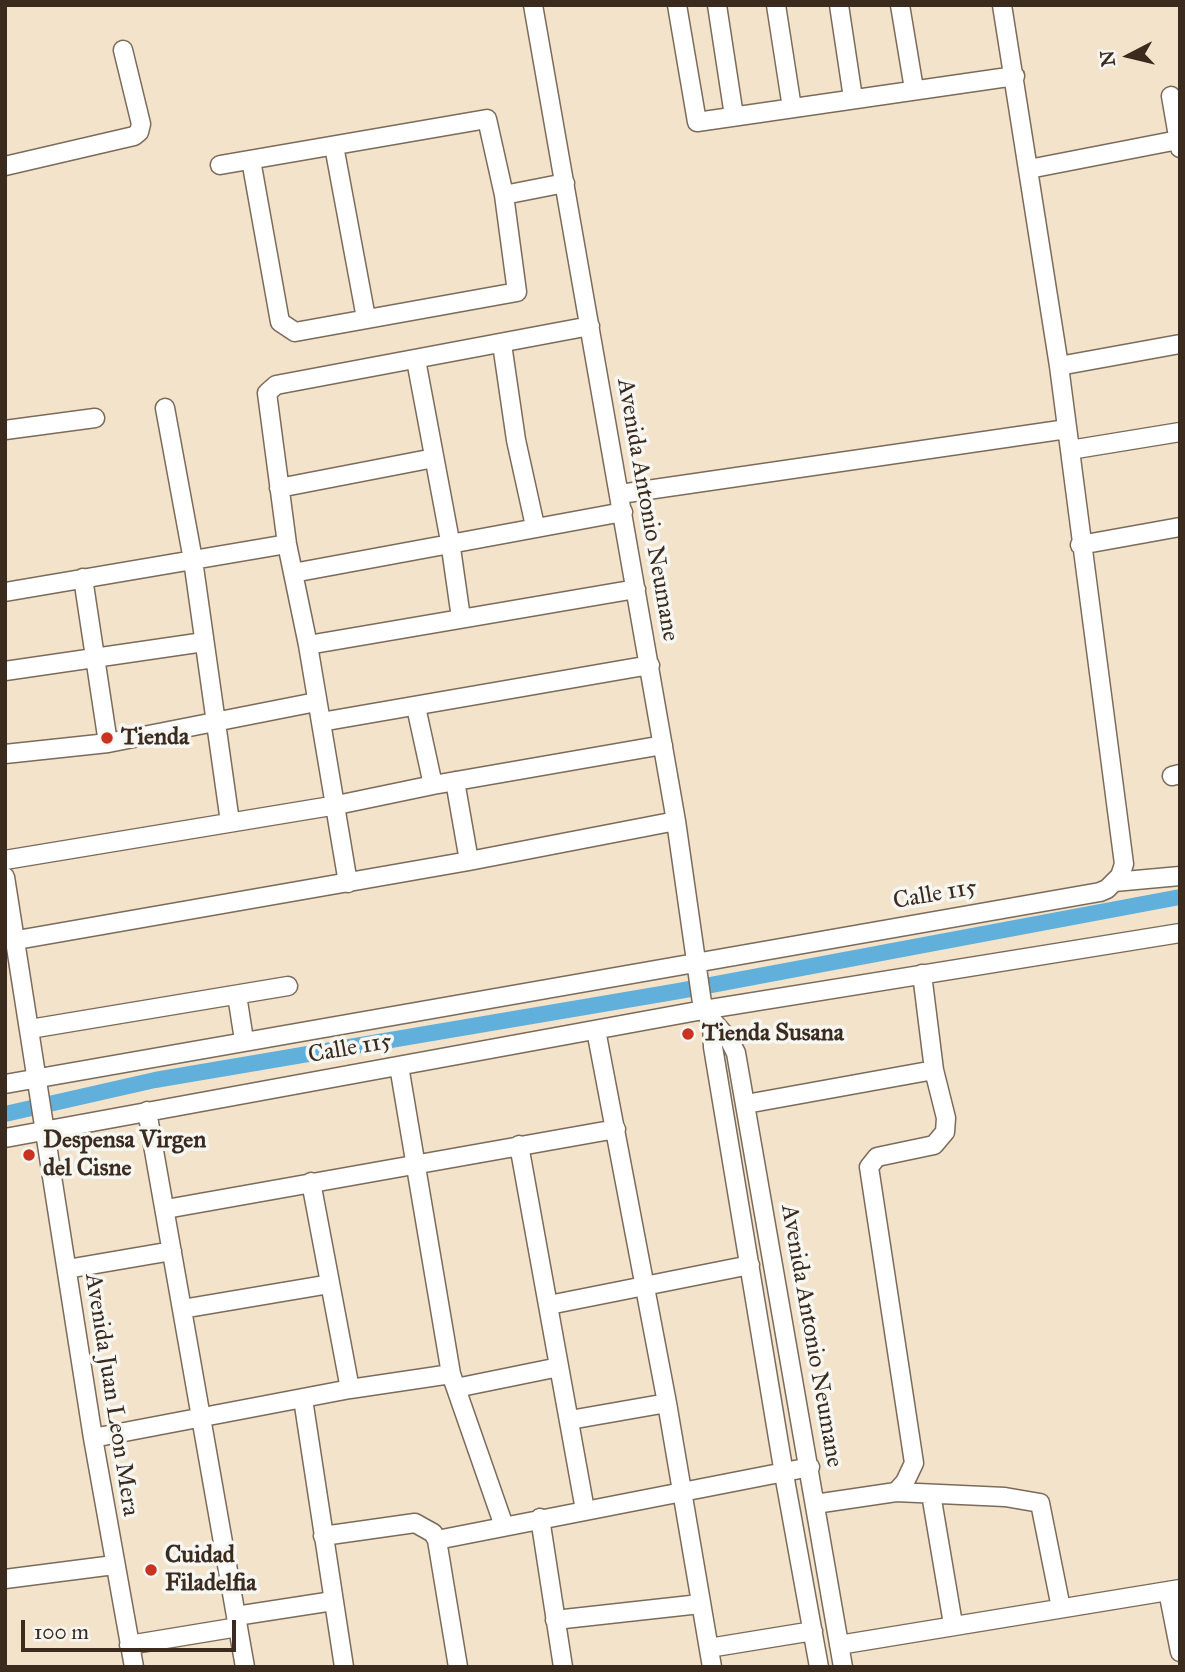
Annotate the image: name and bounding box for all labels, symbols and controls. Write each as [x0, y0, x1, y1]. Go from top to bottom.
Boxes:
north arrow [1094, 21, 1164, 91]
text: N [1095, 49, 1120, 68]
street label: Avenida Antonio Neumane [610, 377, 684, 643]
place label: Tienda [121, 724, 189, 752]
marker: Tienda [99, 730, 115, 746]
street label: Calle 115 [891, 873, 979, 917]
place label: Tienda Susana [702, 1020, 844, 1048]
marker: Tienda Susana [680, 1026, 696, 1042]
street label: Calle 115 [306, 1027, 394, 1071]
place label: Despensa Virgen del Cisne [43, 1127, 206, 1183]
marker: Despensa Virgen del Cisne [21, 1147, 37, 1163]
street label: Avenida Antonio Neumane [774, 1203, 848, 1469]
street label: Avenida Juan Leon Mera [78, 1272, 144, 1518]
place label: Cuidad Filadelfia [165, 1542, 256, 1598]
marker: Cuidad Filadelfia [143, 1562, 159, 1578]
scale bar [24, 1606, 240, 1650]
text: 100 m [34, 1619, 89, 1645]

